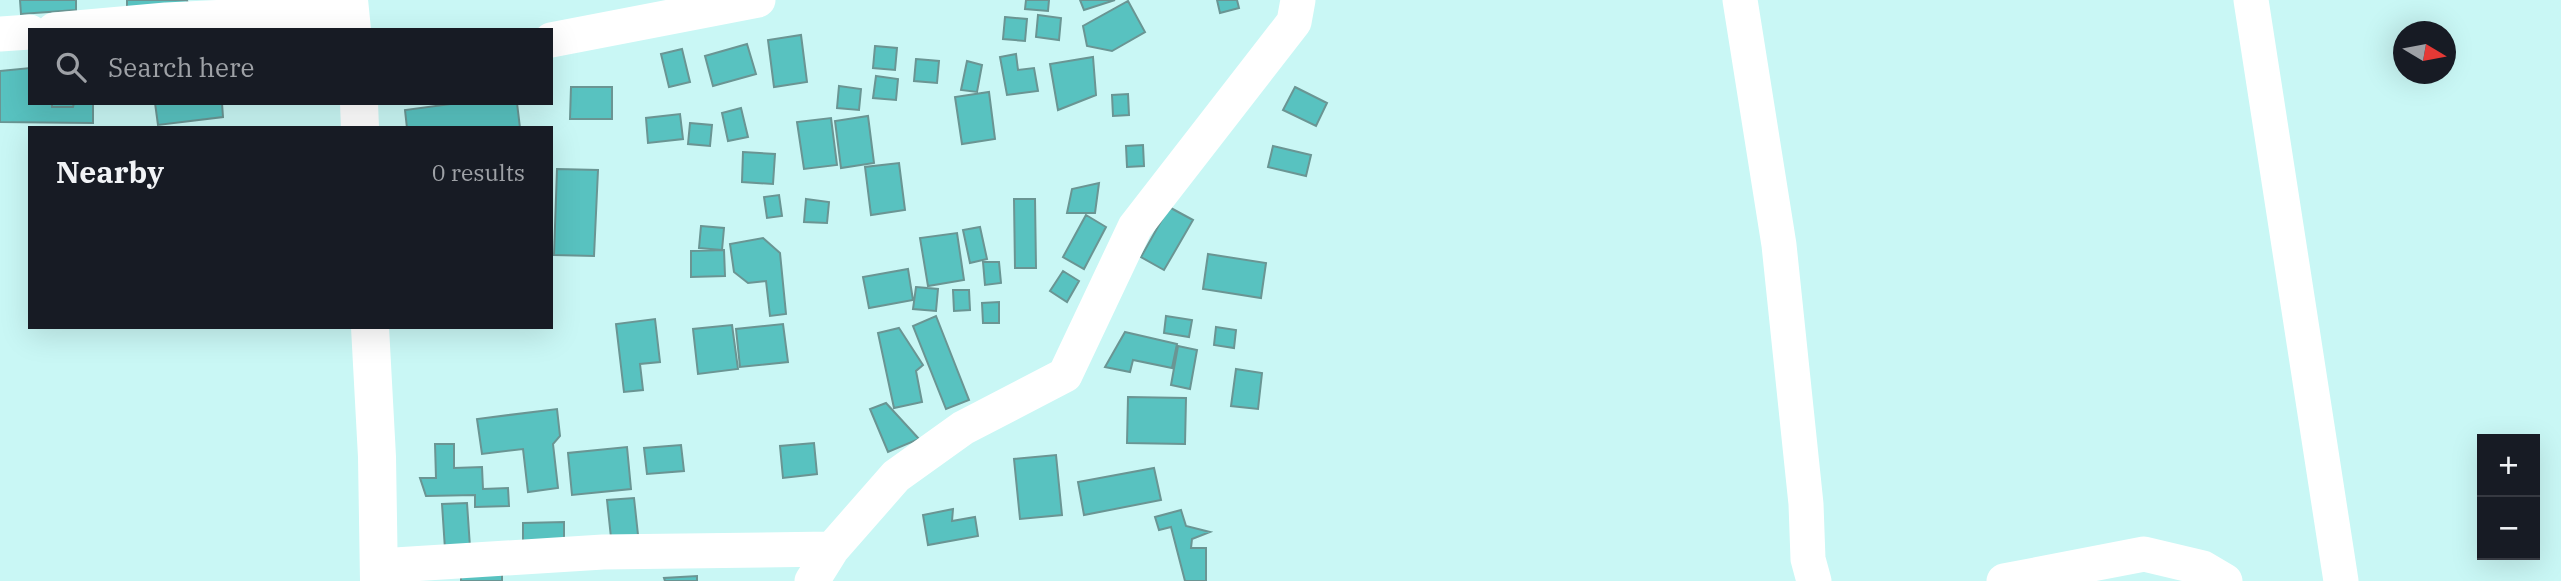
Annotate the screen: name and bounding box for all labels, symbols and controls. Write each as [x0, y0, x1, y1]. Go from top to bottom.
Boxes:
north arrow [2393, 21, 2456, 84]
search box [28, 28, 553, 105]
icon: search [52, 48, 90, 86]
text: Search here [108, 50, 254, 84]
text: Nearby [56, 152, 164, 191]
text: 0 results [432, 157, 525, 187]
map controls [2477, 434, 2540, 560]
button: + [2477, 434, 2540, 497]
button: − [2477, 497, 2540, 560]

